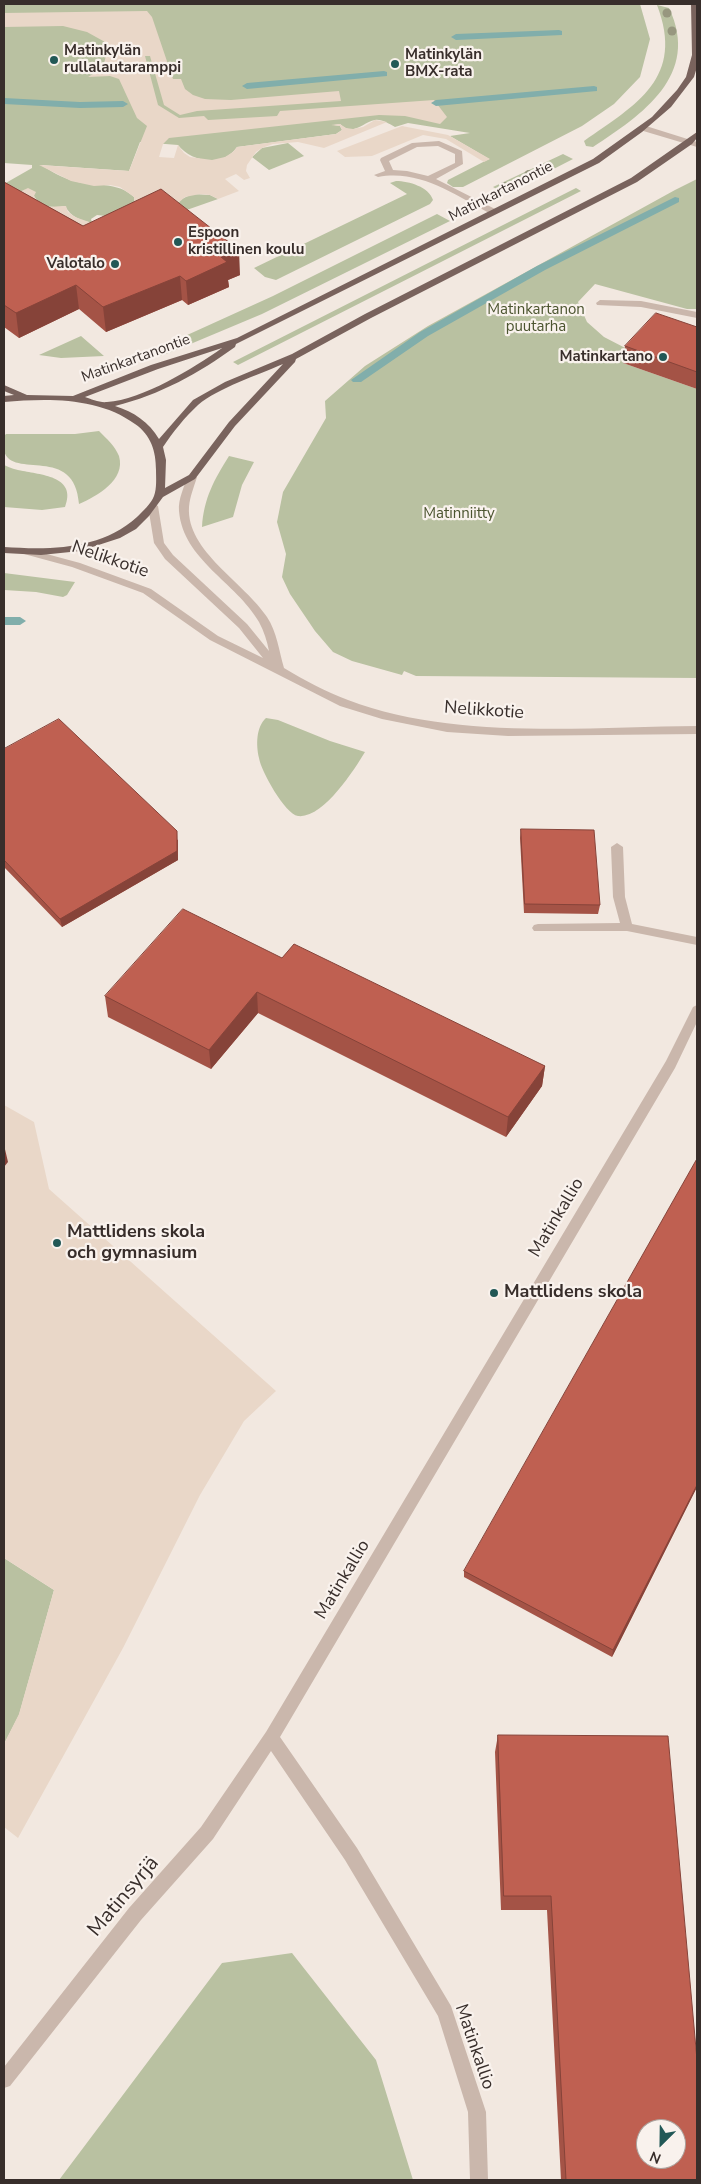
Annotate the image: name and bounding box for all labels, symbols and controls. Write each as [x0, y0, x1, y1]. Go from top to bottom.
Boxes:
place label: Matinkylän rullalautaramppi [64, 42, 181, 77]
place label: Matinkylän BMX-rata [405, 46, 482, 81]
marker: Matinkylän rullalautaramppi [48, 54, 60, 66]
marker: Matinkylän BMX-rata [389, 58, 401, 70]
street label: Matinkartanontie [446, 158, 556, 226]
place label: Espoon kristillinen koulu [188, 224, 304, 259]
marker: Espoon kristillinen koulu [172, 236, 184, 248]
place label: Valotalo [46, 255, 105, 273]
marker: Valotalo [109, 258, 121, 270]
park label: Matinkartanon puutarha [487, 301, 585, 336]
street label: Matinkartanontie [79, 331, 193, 387]
place label: Matinkartano [560, 348, 653, 366]
marker: Matinkartano [657, 351, 669, 363]
park label: Matinniitty [423, 505, 495, 523]
street label: Nelikkotie [69, 537, 151, 583]
street label: Nelikkotie [443, 697, 525, 725]
street label: Matinkallio [525, 1174, 589, 1262]
place label: Mattlidens skola och gymnasium [67, 1222, 205, 1264]
marker: Mattlidens skola och gymnasium [51, 1237, 63, 1249]
place label: Mattlidens skola [504, 1282, 642, 1304]
marker: Mattlidens skola [488, 1287, 500, 1299]
street label: Matinkallio [311, 1536, 375, 1624]
street label: Matinsyrjä [83, 1852, 165, 1942]
street label: Matinkallio [449, 2001, 499, 2093]
north arrow [636, 2119, 686, 2169]
text: N [647, 2147, 664, 2168]

